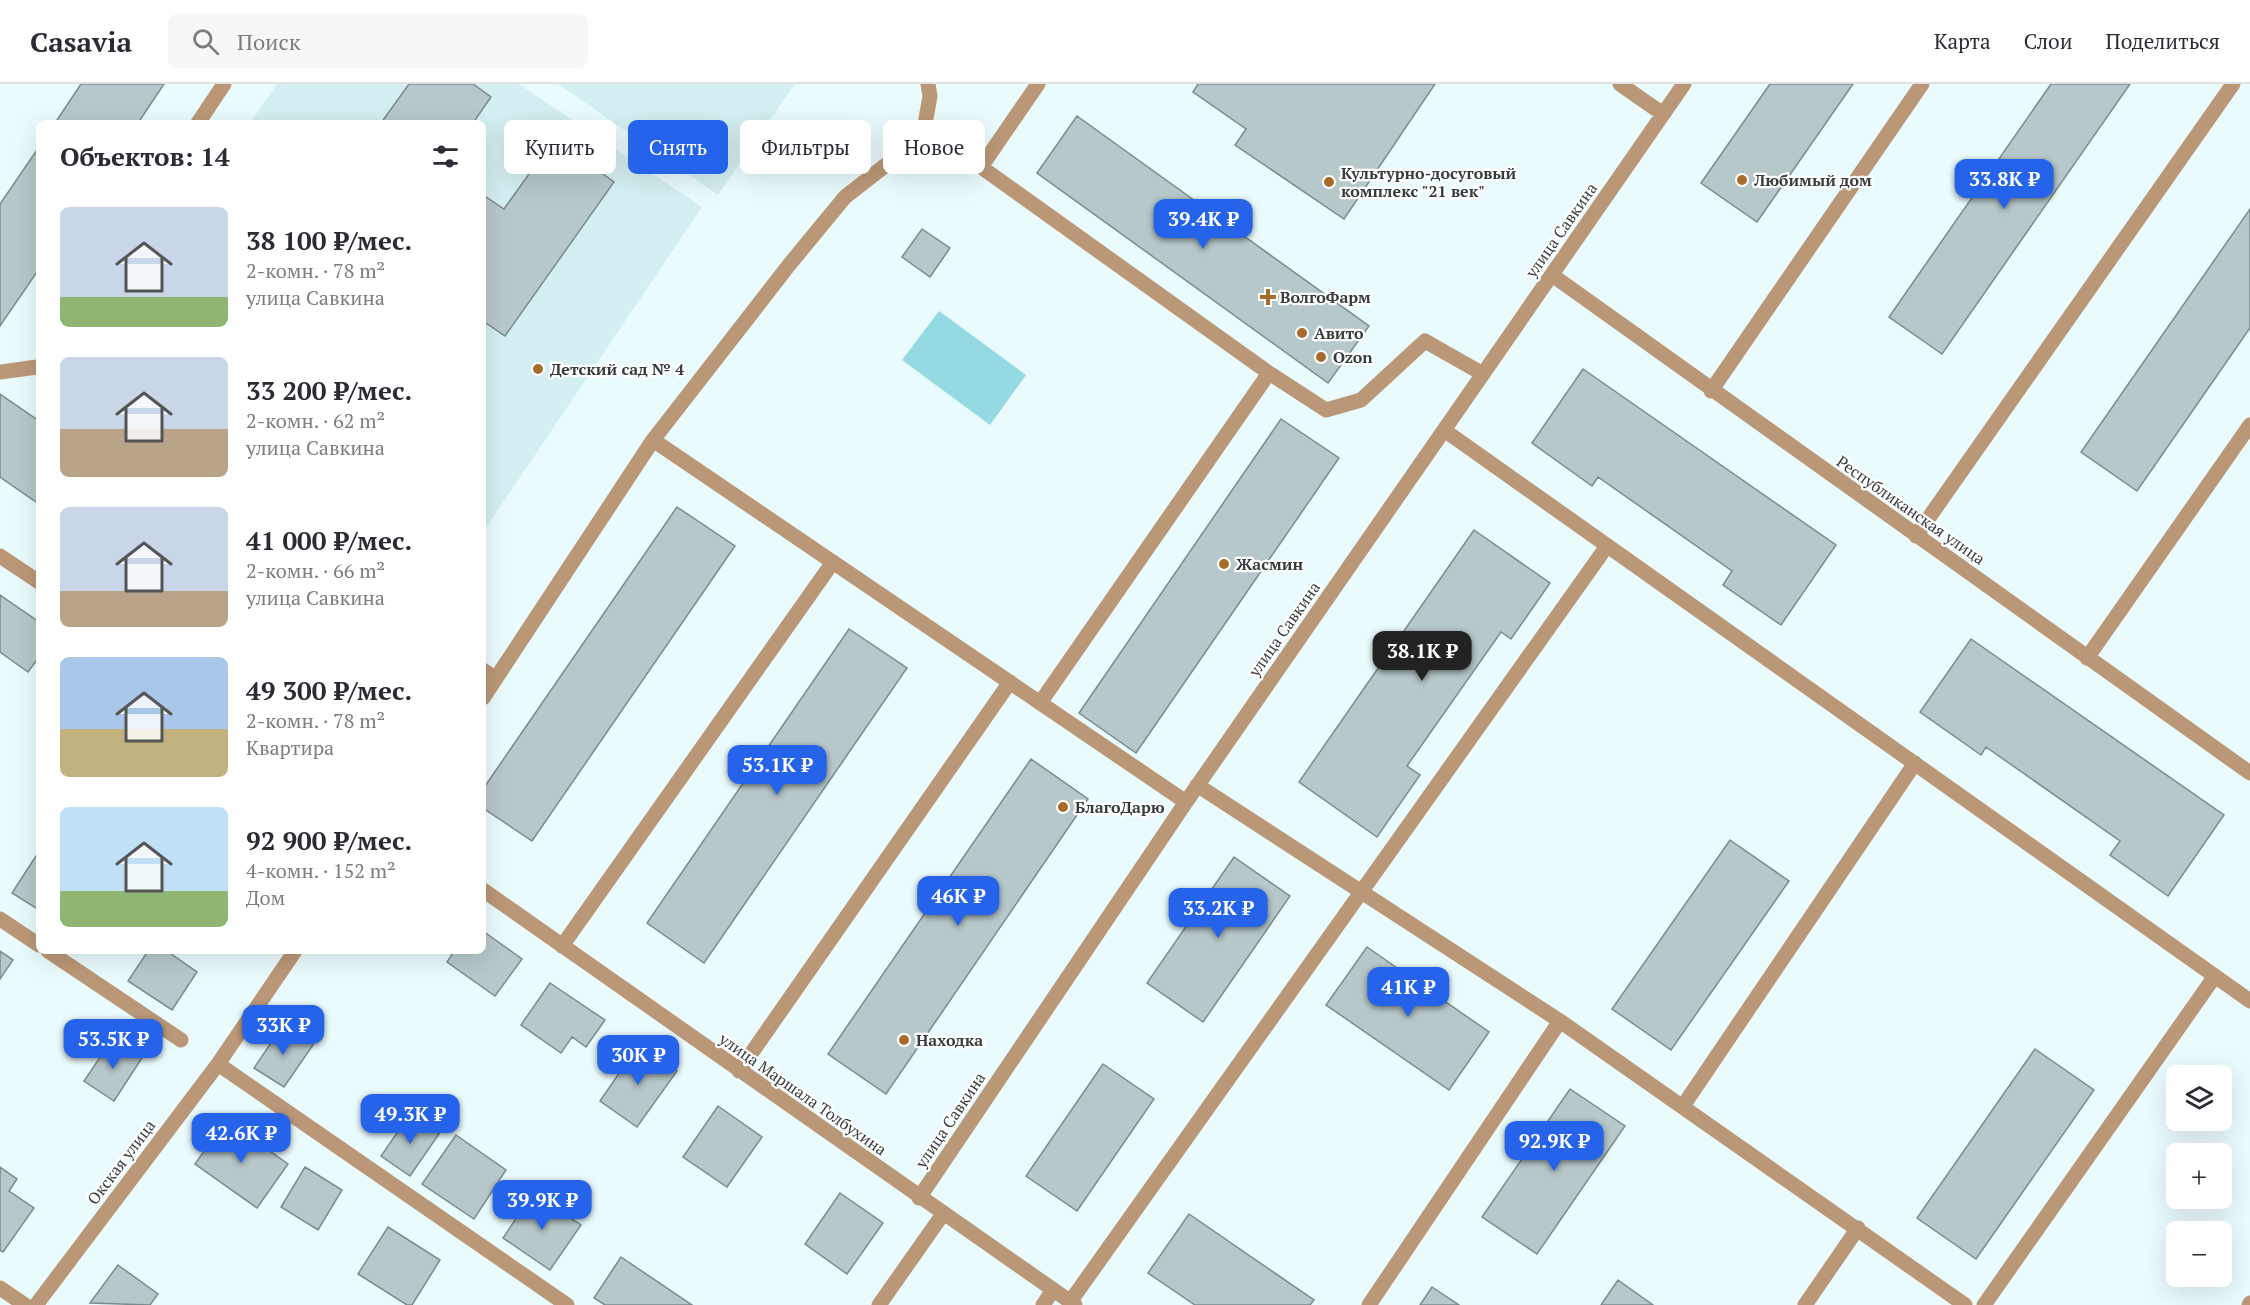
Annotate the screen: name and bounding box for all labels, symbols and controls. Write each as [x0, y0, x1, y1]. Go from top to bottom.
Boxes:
search box [168, 14, 588, 68]
text: Casavia [30, 23, 132, 60]
icon: search [189, 25, 222, 58]
text: Поиск [237, 27, 301, 56]
text: Карта [1934, 27, 1991, 55]
text: Слои [2024, 27, 2073, 55]
text: Поделиться [2106, 27, 2220, 55]
chip: Купить [504, 120, 616, 174]
chip: Снять [628, 120, 728, 174]
chip: Фильтры [740, 120, 871, 174]
chip: Новое [883, 120, 985, 174]
text: Объектов: 14 [60, 139, 230, 173]
icon: filters [429, 140, 462, 173]
pin: 33.8K ₽ [1949, 159, 2059, 210]
place label: Культурно-досуговый комплекс "21 век" [1341, 162, 1517, 202]
text: 33.8K ₽ [1969, 165, 2039, 192]
place label: Любимый дом [1753, 169, 1872, 191]
marker: Любимый дом [1735, 173, 1749, 187]
marker: Культурно-досуговый комплекс "21 век" [1322, 175, 1336, 189]
street label: улица Савкина [1520, 178, 1602, 283]
pin: 39.4K ₽ [1148, 199, 1258, 250]
text: 39.4K ₽ [1168, 205, 1238, 232]
text: 38 100 ₽/мес. [246, 223, 412, 257]
icon: home [108, 231, 180, 303]
text: 2-комн. · 78 m² [246, 257, 385, 284]
text: улица Савкина [246, 284, 385, 311]
place label: ВолгоФарм [1280, 286, 1371, 308]
marker: ВолгоФарм [1261, 290, 1275, 304]
place label: Авито [1314, 322, 1364, 344]
marker: Авито [1295, 326, 1309, 340]
place label: Ozon [1333, 346, 1373, 368]
marker: Ozon [1314, 350, 1328, 364]
place label: Детский сад № 4 [550, 358, 684, 380]
marker: Детский сад № 4 [531, 362, 545, 376]
text: 33 200 ₽/мес. [246, 373, 412, 407]
icon: home [108, 381, 180, 453]
text: 2-комн. · 62 m² [246, 407, 385, 434]
text: улица Савкина [246, 434, 385, 461]
street label: Республиканская улица [1832, 450, 1990, 570]
text: 41 000 ₽/мес. [246, 523, 412, 557]
icon: home [108, 531, 180, 603]
place label: Жасмин [1236, 553, 1304, 575]
text: 2-комн. · 66 m² [246, 557, 385, 584]
marker: Жасмин [1217, 557, 1231, 571]
street label: улица Савкина [1243, 577, 1325, 682]
text: улица Савкина [246, 584, 385, 611]
pin: 38.1K ₽ [1367, 631, 1477, 682]
text: 38.1K ₽ [1387, 637, 1457, 664]
text: 49 300 ₽/мес. [246, 673, 412, 707]
icon: home [108, 681, 180, 753]
text: 2-комн. · 78 m² [246, 707, 385, 734]
text: Квартира [246, 734, 334, 761]
pin: 53.1K ₽ [722, 745, 832, 796]
text: 53.1K ₽ [742, 751, 812, 778]
place label: БлагоДарю [1075, 796, 1165, 818]
marker: БлагоДарю [1056, 800, 1070, 814]
text: 92 900 ₽/мес. [246, 823, 412, 857]
icon: home [108, 831, 180, 903]
text: 4-комн. · 152 m² [246, 857, 396, 884]
pin: 46K ₽ [916, 876, 1000, 927]
text: 46K ₽ [931, 882, 985, 909]
text: Дом [246, 884, 285, 911]
pin: 33.2K ₽ [1163, 888, 1273, 939]
text: 33.2K ₽ [1183, 894, 1253, 921]
pin: 41K ₽ [1366, 967, 1450, 1018]
text: 41K ₽ [1381, 973, 1435, 1000]
pin: 33K ₽ [241, 1005, 325, 1056]
text: 33K ₽ [256, 1011, 310, 1038]
pin: 53.5K ₽ [58, 1019, 168, 1070]
text: 53.5K ₽ [78, 1025, 148, 1052]
street label: улица Маршала Толбухина [714, 1027, 891, 1160]
place label: Находка [916, 1029, 983, 1051]
marker: Находка [897, 1033, 911, 1047]
pin: 30K ₽ [596, 1035, 680, 1086]
text: 30K ₽ [611, 1041, 665, 1068]
map controls [2166, 1065, 2232, 1287]
button: layers [2166, 1065, 2232, 1131]
street label: улица Савкина [909, 1068, 990, 1173]
pin: 49.3K ₽ [355, 1094, 465, 1145]
text: 49.3K ₽ [375, 1100, 445, 1127]
pin: 42.6K ₽ [186, 1113, 296, 1164]
street label: Окская улица [82, 1115, 160, 1209]
text: 42.6K ₽ [206, 1119, 276, 1146]
pin: 92.9K ₽ [1499, 1121, 1609, 1172]
text: 92.9K ₽ [1519, 1127, 1589, 1154]
button: + [2166, 1143, 2232, 1209]
pin: 39.9K ₽ [487, 1180, 597, 1231]
text: 39.9K ₽ [507, 1186, 577, 1213]
button: − [2166, 1221, 2232, 1287]

